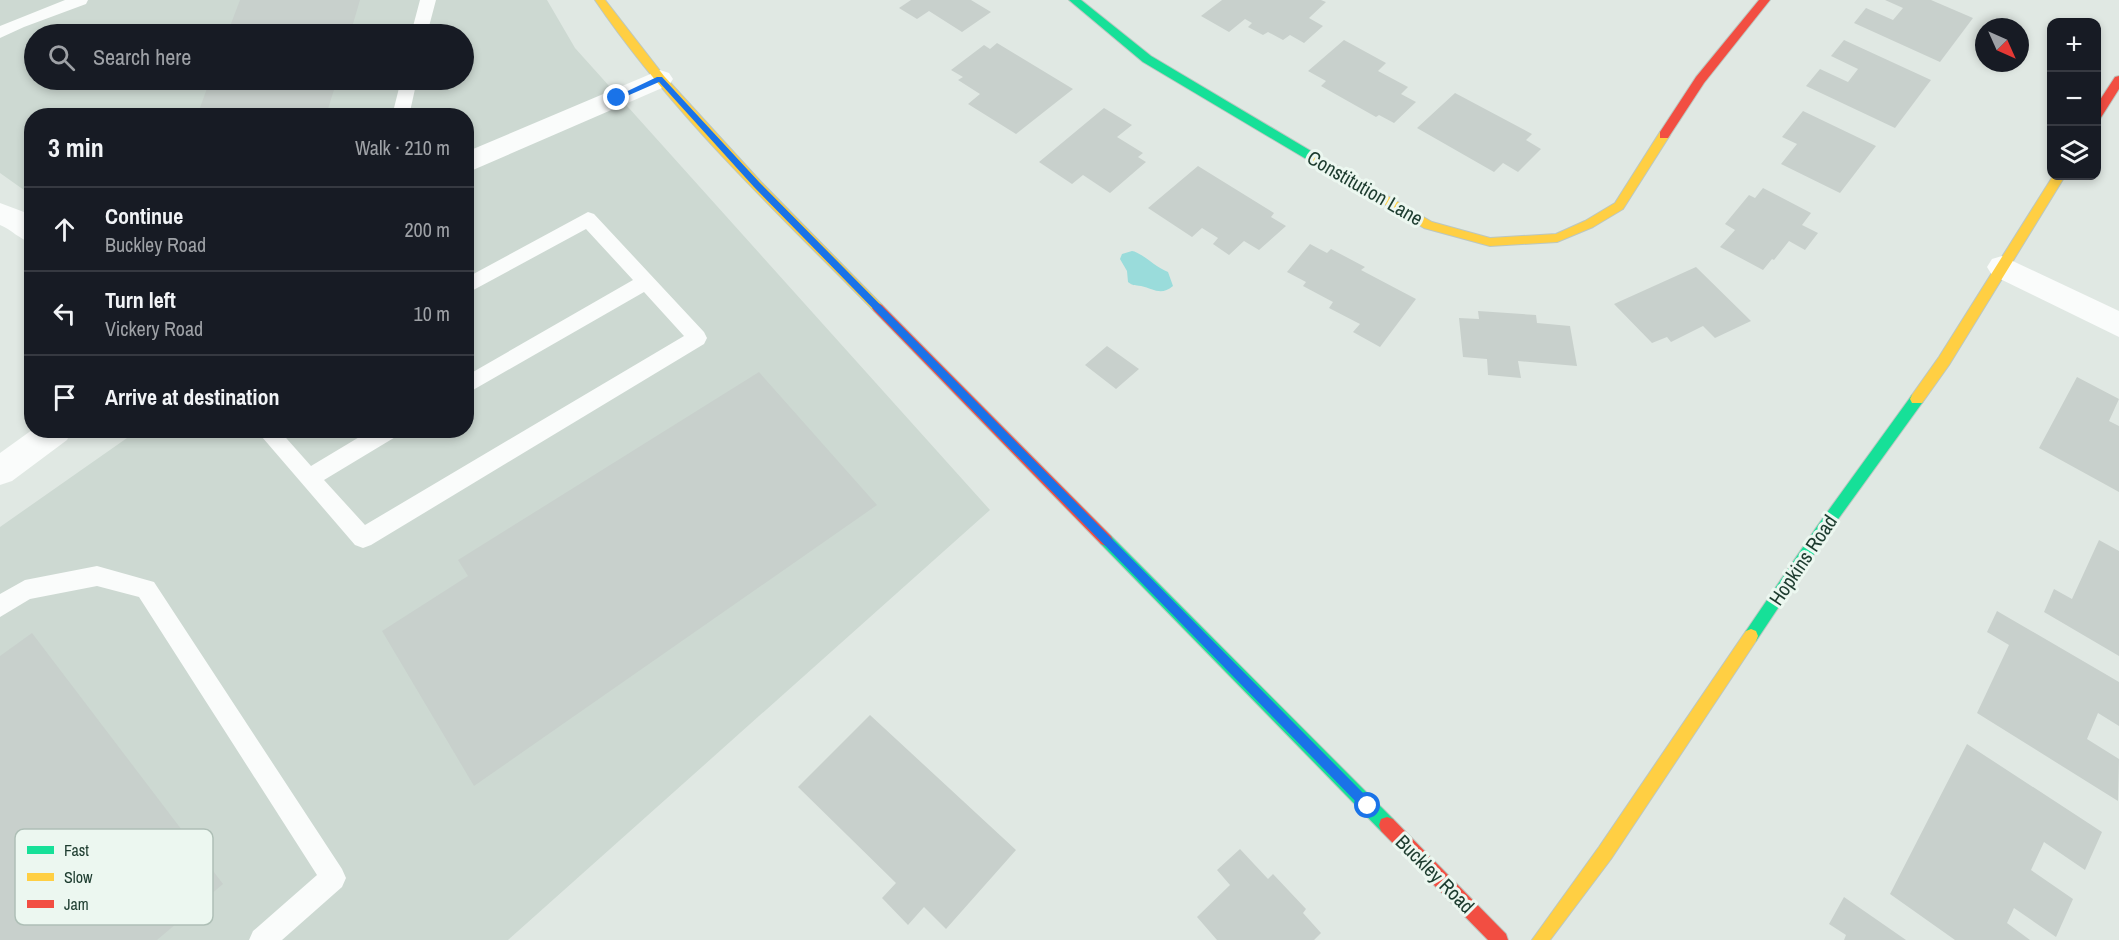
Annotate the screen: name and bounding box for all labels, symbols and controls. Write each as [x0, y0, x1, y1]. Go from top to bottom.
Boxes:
north arrow [1975, 18, 2029, 72]
map controls [2047, 18, 2101, 180]
button: + [2047, 18, 2101, 72]
search box [24, 24, 474, 90]
icon: search [45, 41, 78, 74]
text: Search here [93, 42, 191, 72]
button: − [2047, 72, 2101, 126]
route end [603, 84, 629, 110]
button: layers [2047, 126, 2101, 180]
text: 3 min [48, 130, 104, 165]
text: Walk · 210 m [355, 134, 450, 161]
street label: Constitution Lane [1302, 144, 1428, 232]
text: Continue [105, 201, 183, 231]
icon: ahead [48, 213, 81, 246]
text: 200 m [404, 216, 450, 243]
text: Buckley Road [105, 231, 206, 258]
text: Turn left [105, 285, 176, 315]
icon: left [48, 297, 81, 330]
text: 10 m [414, 300, 450, 327]
text: Vickery Road [105, 315, 203, 342]
icon: arrive [48, 381, 81, 414]
text: Arrive at destination [105, 382, 279, 412]
street label: Hopkins Road [1762, 509, 1843, 610]
route start [1354, 792, 1380, 818]
street label: Buckley Road [1390, 828, 1481, 919]
legend [15, 829, 213, 925]
text: Fast [64, 839, 89, 861]
text: Slow [64, 866, 93, 888]
text: Jam [64, 893, 89, 915]

